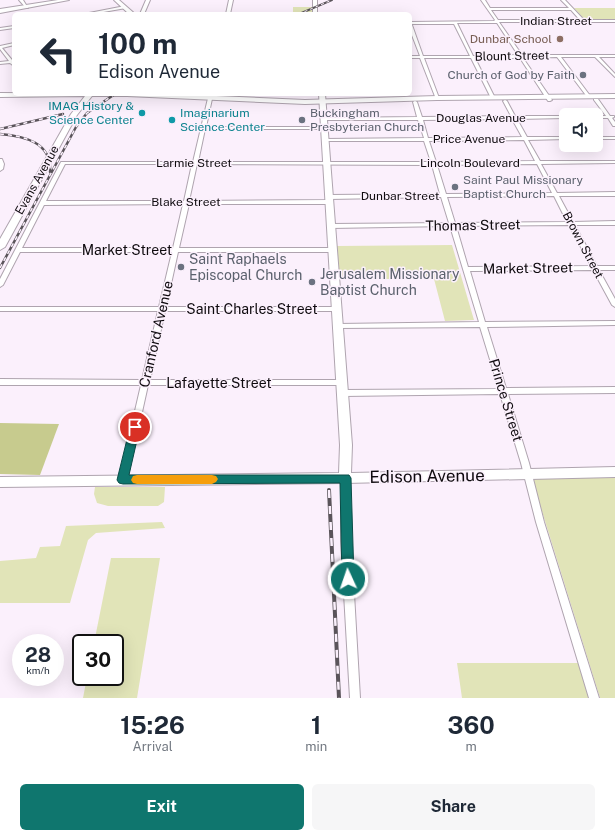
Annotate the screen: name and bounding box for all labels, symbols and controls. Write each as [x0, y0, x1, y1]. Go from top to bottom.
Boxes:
street label: Indian Street [520, 14, 592, 28]
text: 100 m [98, 27, 177, 60]
icon: left [32, 28, 84, 80]
place label: Dunbar School [470, 32, 552, 46]
marker: Dunbar School [555, 34, 565, 44]
street label: Blount Street [475, 48, 550, 64]
text: Edison Avenue [98, 61, 220, 82]
place label: Church of God by Faith [448, 68, 575, 82]
marker: Church of God by Faith [578, 70, 588, 80]
place label: IMAG History & Science Center [48, 99, 134, 127]
place label: Imaginarium Science Center [180, 106, 265, 134]
place label: Buckingham Presbyterian Church [310, 106, 424, 134]
marker: IMAG History & Science Center [137, 108, 147, 118]
map controls [559, 108, 603, 152]
button: sound [559, 108, 603, 152]
street label: Douglas Avenue [436, 111, 526, 125]
marker: Imaginarium Science Center [167, 115, 177, 125]
marker: Buckingham Presbyterian Church [297, 115, 307, 125]
street label: Price Avenue [433, 132, 506, 146]
street label: Evans Avenue [12, 143, 62, 217]
street label: Larmie Street [156, 156, 232, 170]
street label: Lincoln Boulevard [420, 156, 520, 170]
place label: Saint Paul Missionary Baptist Church [463, 173, 584, 201]
marker: Saint Paul Missionary Baptist Church [450, 182, 460, 192]
street label: Dunbar Street [361, 189, 440, 203]
street label: Blake Street [151, 195, 221, 209]
street label: Brown Street [560, 209, 607, 281]
street label: Thomas Street [425, 216, 521, 234]
street label: Market Street [82, 242, 172, 258]
place label: Saint Raphaels Episcopal Church [189, 251, 302, 283]
street label: Market Street [483, 259, 573, 277]
marker: Saint Raphaels Episcopal Church [176, 262, 186, 272]
place label: Jerusalem Missionary Baptist Church [320, 266, 460, 298]
marker: Jerusalem Missionary Baptist Church [307, 277, 317, 287]
street label: Cranford Avenue [136, 279, 176, 389]
street label: Saint Charles Street [186, 301, 318, 317]
street label: Prince Street [486, 357, 526, 443]
street label: Lafayette Street [166, 375, 272, 391]
pin [118, 410, 152, 444]
icon: arrive [124, 416, 146, 438]
street label: Edison Avenue [369, 465, 485, 487]
position arrow [327, 558, 369, 600]
speed limit sign: 30 [72, 634, 124, 686]
text: 28 [25, 643, 51, 667]
text: km/h [26, 664, 50, 676]
text: 15:26 [120, 711, 185, 739]
text: 1 [311, 711, 321, 739]
text: 360 [448, 711, 495, 739]
text: Arrival [132, 739, 173, 754]
text: min [305, 739, 327, 754]
text: m [465, 739, 477, 754]
button: Exit [20, 784, 304, 830]
button: Share [312, 784, 595, 830]

